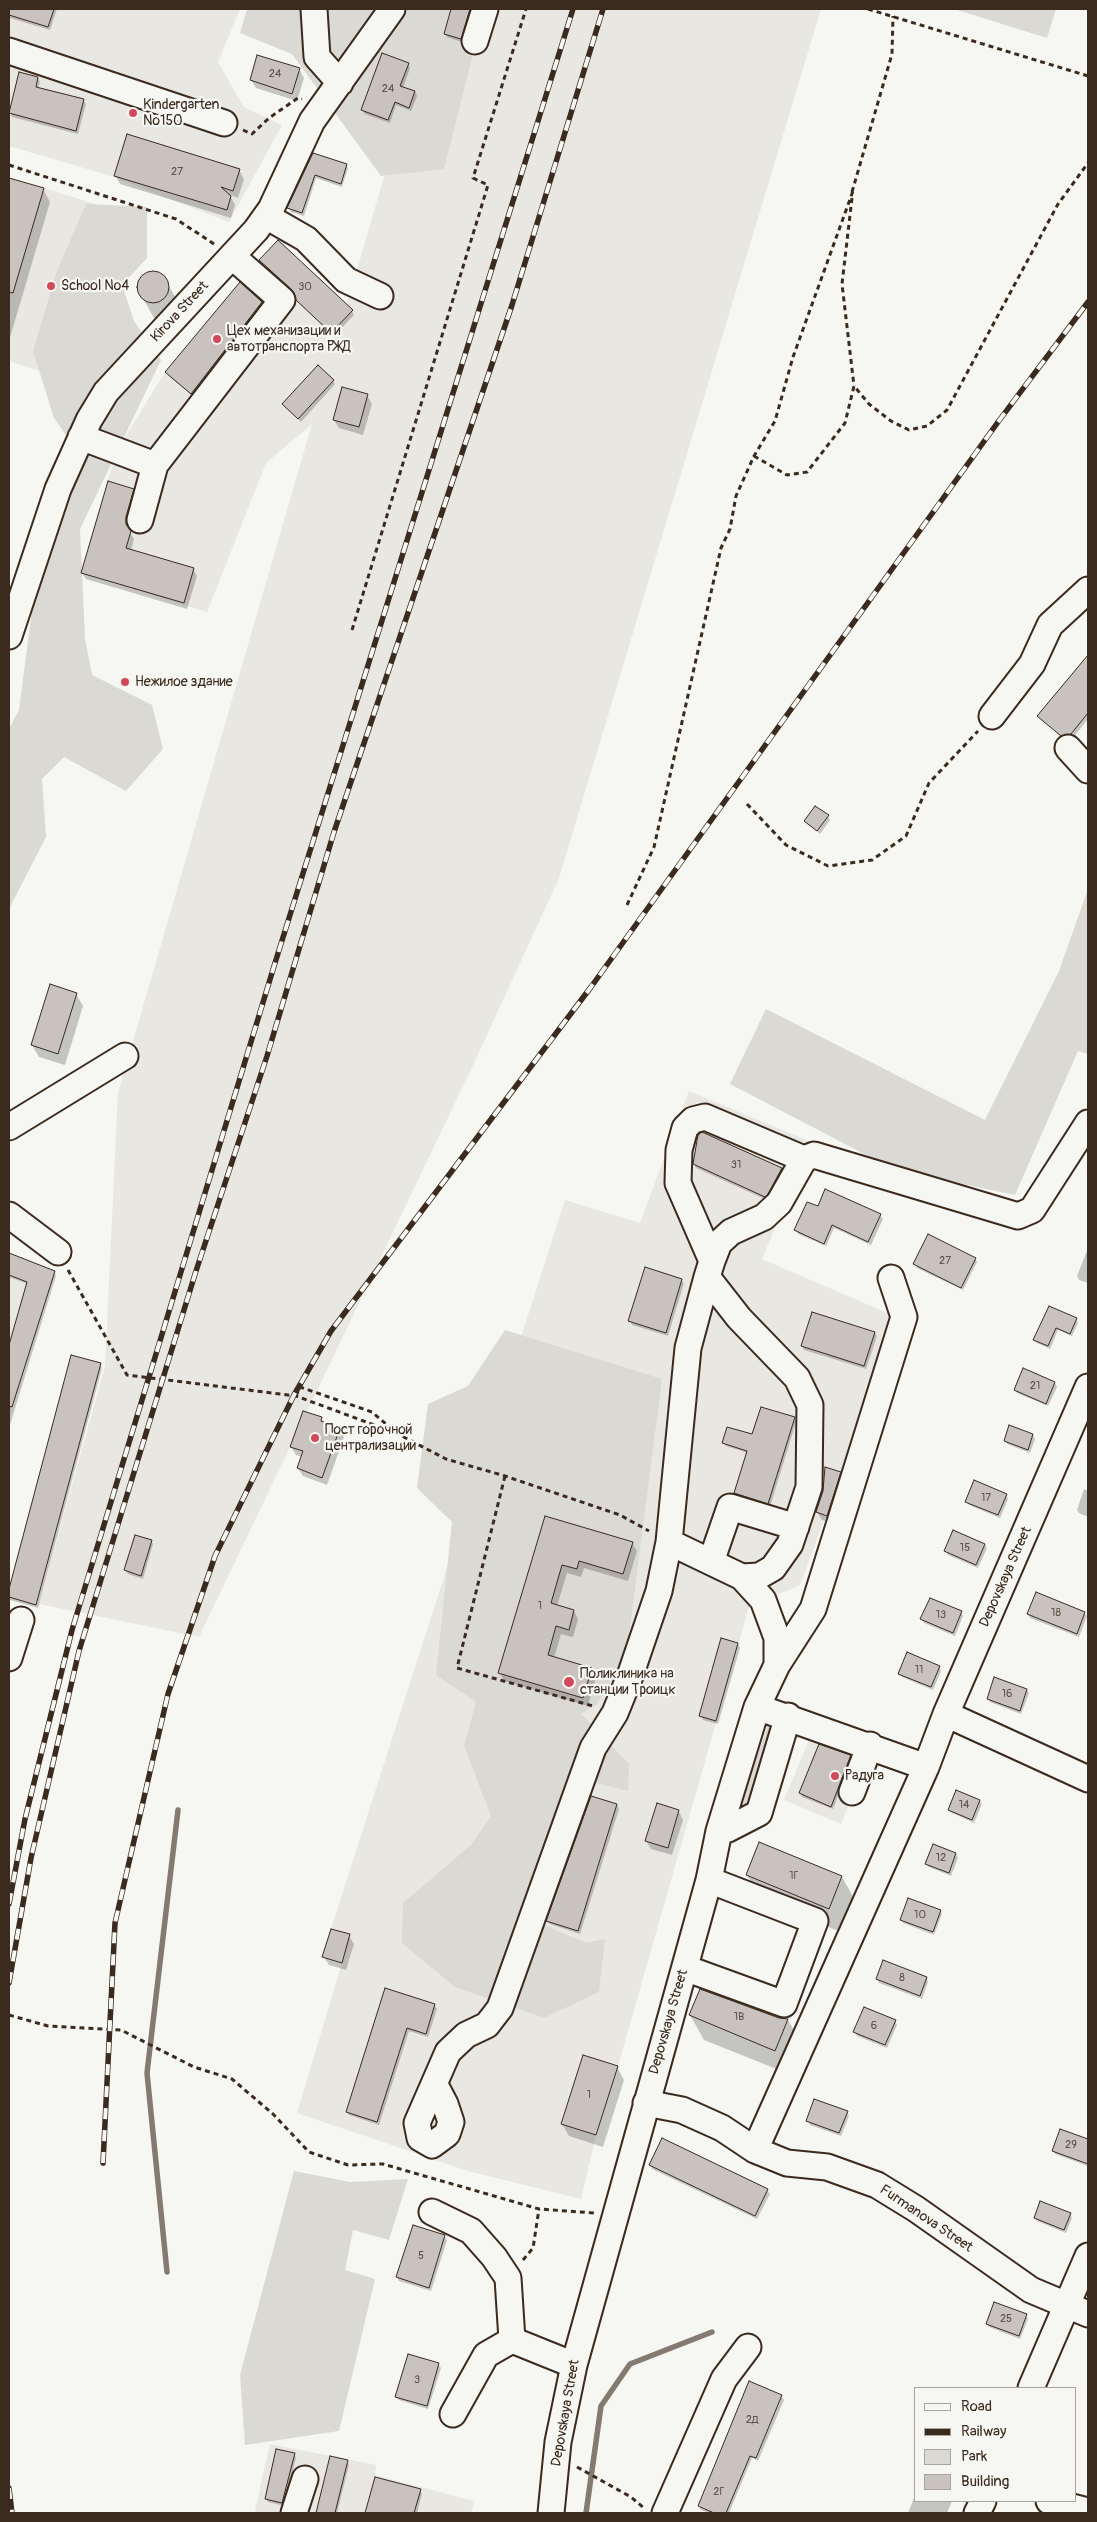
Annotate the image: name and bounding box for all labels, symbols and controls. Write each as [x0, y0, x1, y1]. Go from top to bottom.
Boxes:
house number: 24 [269, 67, 281, 81]
house number: 24 [382, 82, 394, 96]
place label: Kindergarten №150 [143, 97, 219, 130]
marker: Kindergarten №150 [127, 107, 139, 119]
house number: 27 [171, 165, 183, 179]
place label: School №4 [61, 278, 129, 294]
street label: Kirova Street [148, 278, 212, 346]
marker: School №4 [45, 280, 57, 292]
house number: 30 [298, 280, 312, 294]
place label: Цех механизации и автотранспорта РЖД [227, 323, 351, 356]
marker: Цех механизации и автотранспорта РЖД [211, 333, 223, 345]
place label: Нежилое здание [135, 674, 233, 690]
marker: Нежилое здание [119, 676, 131, 688]
house number: 31 [731, 1158, 741, 1172]
house number: 27 [939, 1254, 951, 1268]
house number: 21 [1030, 1379, 1040, 1393]
place label: Пост горочной централизации [325, 1422, 416, 1454]
marker: Пост горочной централизации [309, 1432, 321, 1444]
house number: 17 [981, 1491, 991, 1505]
street label: Depovskaya Street [976, 1524, 1036, 1630]
house number: 15 [960, 1541, 970, 1555]
house number: 1 [538, 1599, 542, 1613]
house number: 18 [1051, 1606, 1061, 1620]
house number: 13 [936, 1608, 946, 1622]
house number: 11 [915, 1663, 923, 1677]
place label: Поликлиника на станции Троицк [580, 1666, 676, 1698]
marker: Поликлиника на станции Троицк [562, 1675, 576, 1689]
house number: 16 [1002, 1687, 1012, 1701]
place label: Радуга [845, 1768, 884, 1784]
marker: Радуга [829, 1770, 841, 1782]
house number: 14 [959, 1798, 969, 1812]
house number: 12 [936, 1851, 946, 1865]
house number: 1Г [789, 1869, 799, 1883]
house number: 10 [914, 1908, 926, 1922]
street label: Depovskaya Street [646, 1968, 692, 2076]
house number: 8 [899, 1971, 905, 1985]
house number: 1В [734, 2010, 744, 2024]
house number: 6 [871, 2019, 877, 2033]
house number: 1 [587, 2088, 591, 2102]
house number: 29 [1065, 2138, 1077, 2152]
street label: Furmanova Street [876, 2182, 976, 2256]
house number: 5 [418, 2249, 424, 2263]
house number: 25 [1000, 2312, 1012, 2326]
street label: Depovskaya Street [548, 2358, 584, 2468]
house number: 3 [414, 2373, 420, 2387]
legend [914, 2387, 1077, 2502]
text: Road [961, 2397, 992, 2416]
house number: 2Д [746, 2413, 758, 2427]
text: Railway [961, 2422, 1006, 2441]
text: Park [961, 2447, 987, 2466]
text: Building [961, 2472, 1009, 2491]
house number: 2Г [713, 2485, 725, 2499]

